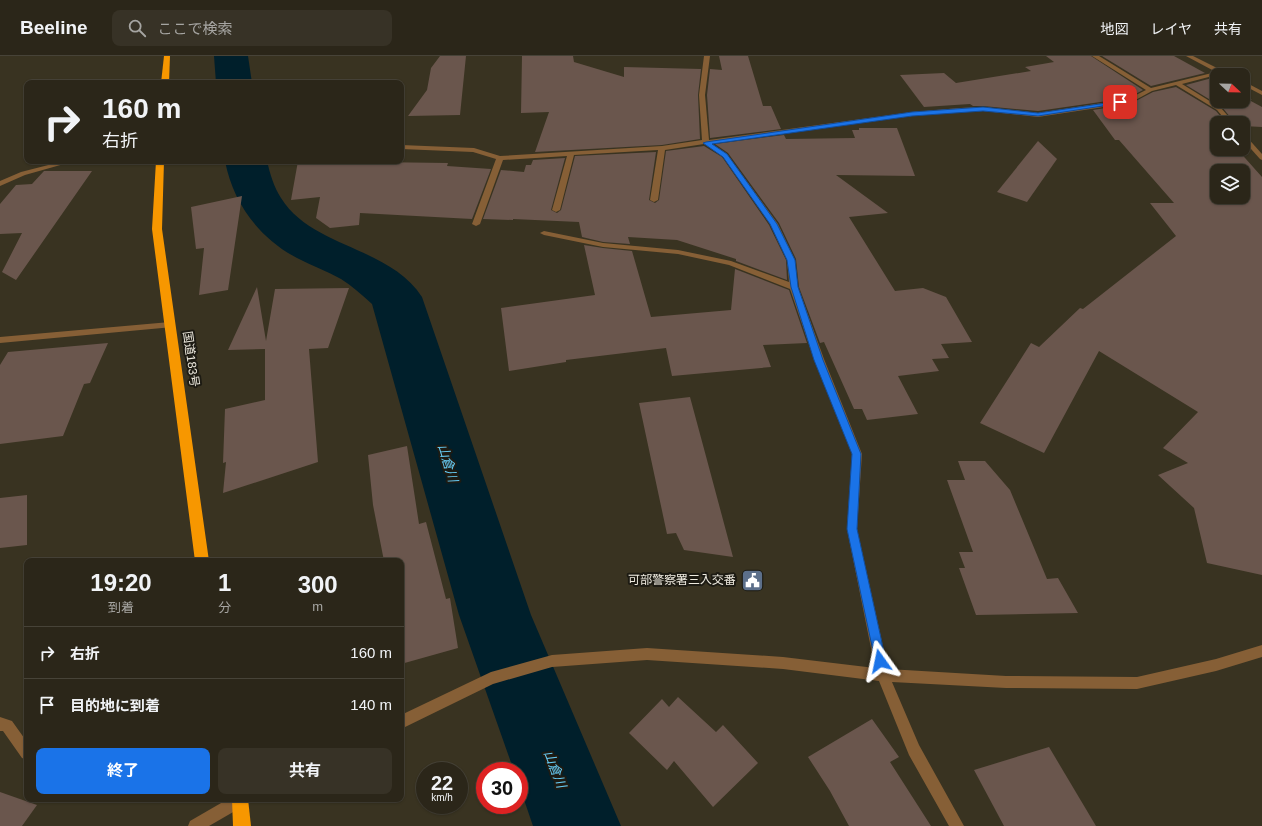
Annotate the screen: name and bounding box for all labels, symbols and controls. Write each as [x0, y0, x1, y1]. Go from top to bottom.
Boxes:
search box [112, 10, 392, 46]
text: Beeline [20, 17, 88, 38]
icon: search [126, 17, 148, 39]
text: ここで検索 [158, 20, 233, 37]
text: 地図 [1100, 21, 1128, 37]
text: レイヤ [1150, 21, 1192, 37]
text: 共有 [1214, 21, 1242, 37]
north arrow [1210, 68, 1250, 108]
map controls [1210, 68, 1250, 204]
pin [1103, 85, 1137, 119]
icon: arrive [1109, 91, 1131, 113]
text: 160 m [102, 93, 181, 124]
icon: right [36, 96, 88, 148]
button: search [1210, 116, 1250, 156]
text: 右折 [102, 131, 138, 151]
button: layers [1210, 164, 1250, 204]
street label: 国道183号 [180, 330, 202, 388]
water label: 山倉川 [435, 442, 461, 486]
public building icon: 可部警察署三入交番 [739, 567, 765, 593]
text: 19:20 [90, 569, 152, 596]
text: 1 [218, 569, 231, 596]
text: 300 [298, 571, 338, 598]
place label: 可部警察署三入交番 [628, 573, 736, 587]
text: m [312, 599, 323, 614]
text: 到着 [108, 600, 134, 615]
text: 分 [218, 600, 231, 615]
position arrow [859, 640, 901, 682]
icon: right [36, 642, 58, 664]
text: 160 m [350, 644, 392, 661]
text: 右折 [70, 645, 100, 662]
icon: arrive [36, 694, 58, 716]
text: 140 m [350, 696, 392, 713]
text: 目的地に到着 [70, 697, 160, 714]
button: 終了 [36, 748, 210, 794]
button: 共有 [218, 748, 392, 794]
water label: 山倉川 [541, 748, 570, 792]
speed limit sign: 30 [476, 762, 528, 814]
text: 22 [431, 772, 453, 794]
text: km/h [431, 792, 453, 803]

